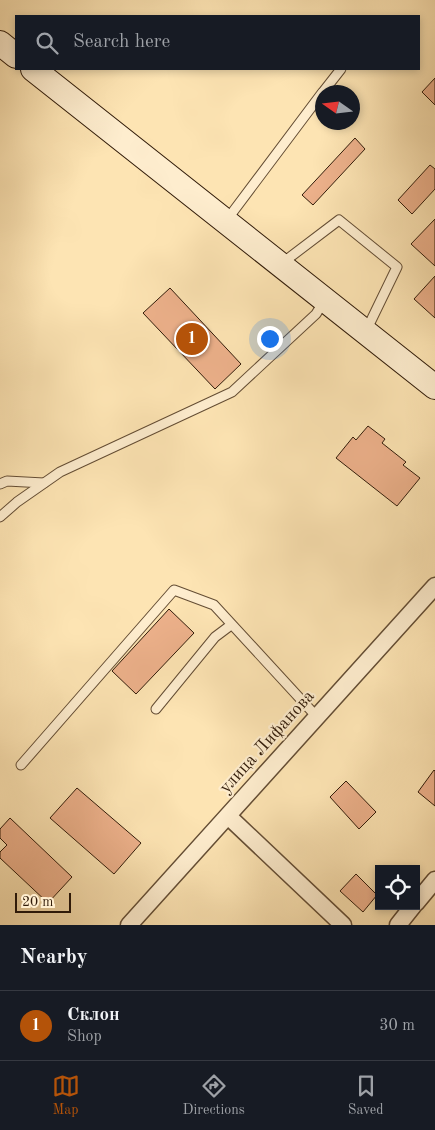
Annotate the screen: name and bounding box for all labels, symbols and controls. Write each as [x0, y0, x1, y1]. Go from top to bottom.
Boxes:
search box [15, 15, 420, 70]
icon: search [33, 29, 61, 57]
text: Search here [73, 33, 170, 52]
north arrow [315, 85, 360, 130]
pin: 1 [176, 320, 208, 358]
your location [257, 326, 283, 352]
street label: улица Лифанова [216, 687, 319, 798]
map controls [375, 865, 420, 910]
button: locate [375, 865, 420, 910]
scale bar [15, 890, 71, 913]
text: 20 m [22, 895, 53, 909]
text: Nearby [20, 947, 88, 968]
text: Склон [67, 1006, 120, 1025]
text: 1 [31, 1018, 41, 1034]
text: 30 m [379, 1018, 415, 1034]
text: Shop [67, 1029, 102, 1045]
tab: Map [52, 1072, 80, 1119]
tab: Directions [183, 1072, 245, 1119]
tab: Saved [348, 1072, 383, 1119]

